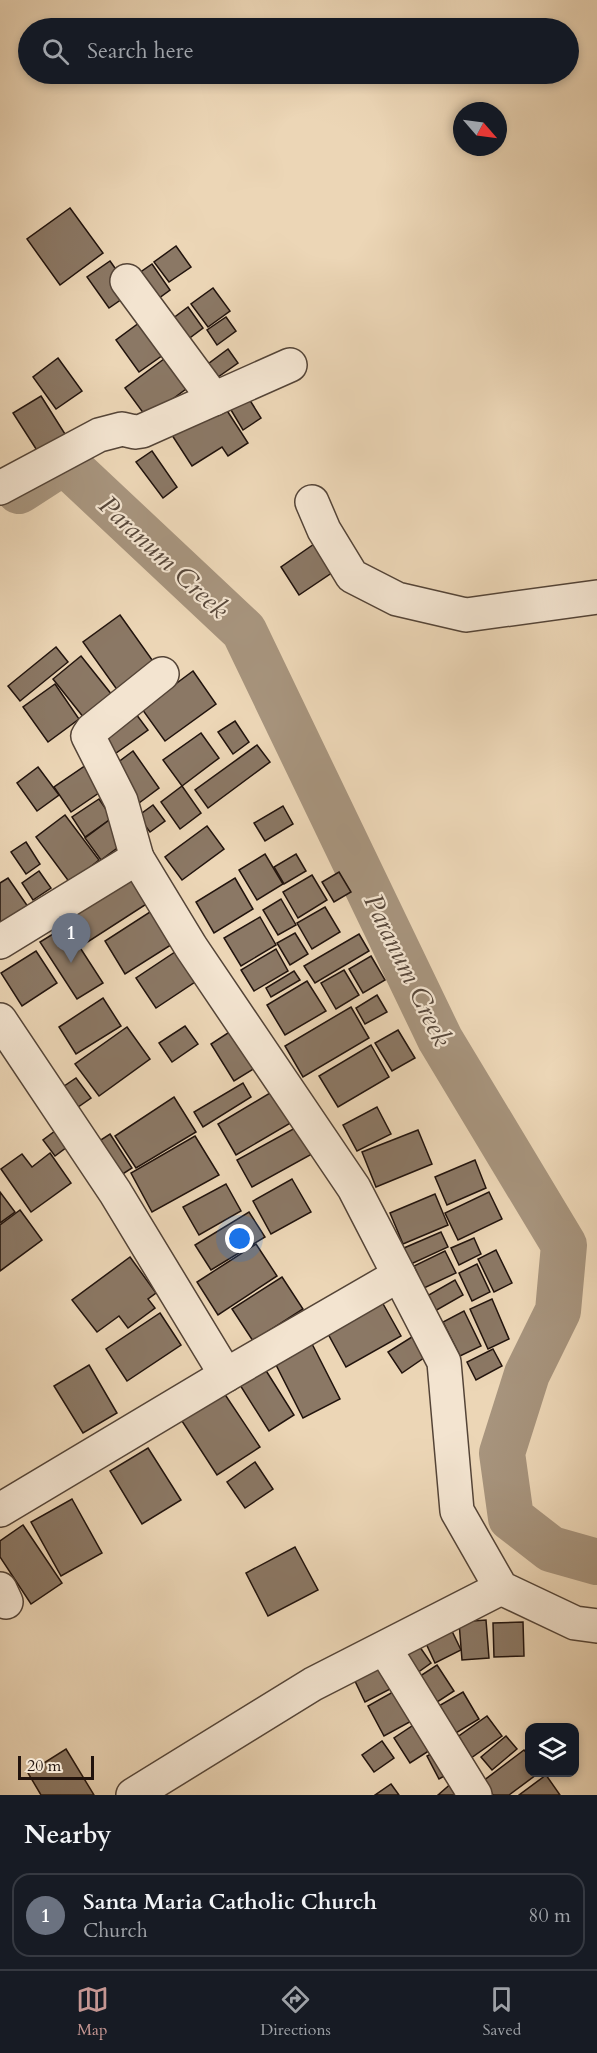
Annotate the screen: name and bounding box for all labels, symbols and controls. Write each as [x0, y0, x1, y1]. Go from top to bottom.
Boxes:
search box [18, 18, 579, 84]
icon: search [39, 35, 72, 68]
text: Search here [87, 36, 194, 66]
north arrow [453, 102, 507, 156]
water label: Paranum Creek [90, 487, 237, 628]
water label: Paranum Creek [355, 888, 461, 1053]
pin: 1 [52, 914, 90, 963]
your location [225, 1224, 254, 1253]
map controls [525, 1723, 579, 1777]
button: layers [525, 1723, 579, 1777]
scale bar [18, 1753, 94, 1780]
text: 20 m [27, 1755, 61, 1777]
text: Nearby [24, 1817, 112, 1852]
text: Santa Maria Catholic Church [83, 1887, 377, 1917]
text: 1 [40, 1902, 51, 1929]
text: 80 m [528, 1902, 571, 1929]
text: Church [83, 1917, 148, 1944]
tab: Map [76, 1983, 109, 2041]
tab: Directions [260, 1983, 331, 2041]
tab: Saved [482, 1983, 521, 2041]

